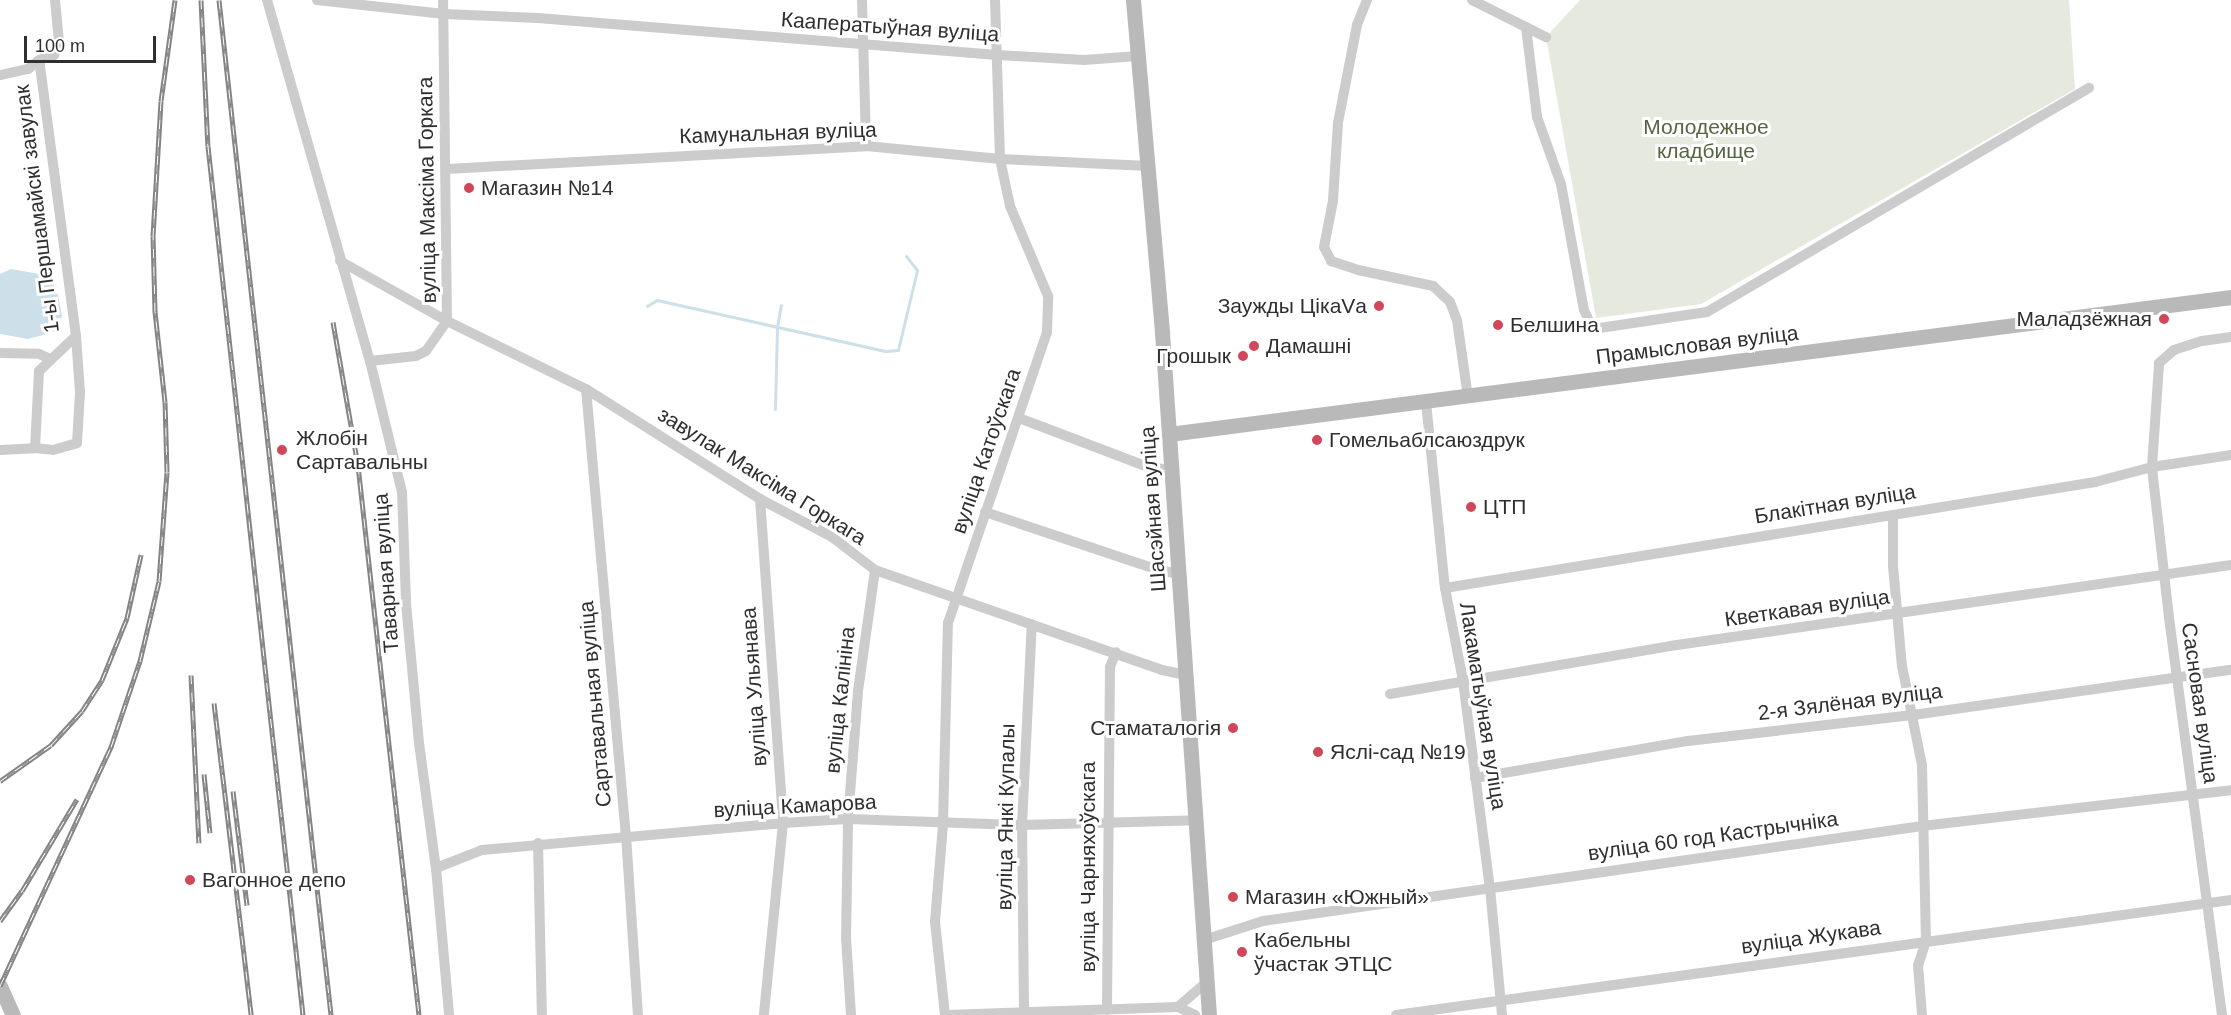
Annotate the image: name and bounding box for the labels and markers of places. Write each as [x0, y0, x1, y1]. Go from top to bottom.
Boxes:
place label: Магазин №14 [481, 175, 614, 201]
marker: Магазин №14 [462, 181, 476, 195]
place label: Заужды ЦікаVа [1218, 293, 1367, 319]
marker: Заужды ЦікаVа [1372, 299, 1386, 313]
place label: Маладзёжная [2016, 306, 2152, 332]
place label: Белшина [1510, 312, 1599, 338]
marker: Маладзёжная [2157, 312, 2171, 326]
marker: Белшина [1491, 318, 1505, 332]
place label: Дамашні [1266, 333, 1351, 359]
marker: Дамашні [1247, 339, 1261, 353]
place label: Грошык [1156, 343, 1231, 369]
marker: Грошык [1236, 349, 1250, 363]
place label: Жлобін Сартавальны [296, 425, 428, 475]
place label: Гомельаблсаюздрук [1329, 427, 1525, 453]
marker: Гомельаблсаюздрук [1310, 433, 1324, 447]
marker: Жлобін Сартавальны [273, 441, 291, 459]
place label: ЦТП [1483, 494, 1526, 520]
marker: ЦТП [1464, 500, 1478, 514]
place label: Стаматалогія [1090, 715, 1221, 741]
marker: Стаматалогія [1226, 721, 1240, 735]
place label: Яслі-сад №19 [1330, 739, 1466, 765]
marker: Яслі-сад №19 [1311, 745, 1325, 759]
place label: Вагонное депо [202, 867, 346, 893]
marker: Вагонное депо [183, 873, 197, 887]
place label: Магазин «Южный» [1245, 884, 1429, 910]
marker: Магазин «Южный» [1226, 890, 1240, 904]
place label: Кабельны ўчастак ЭТЦС [1254, 927, 1392, 977]
marker: Кабельны ўчастак ЭТЦС [1235, 945, 1249, 959]

